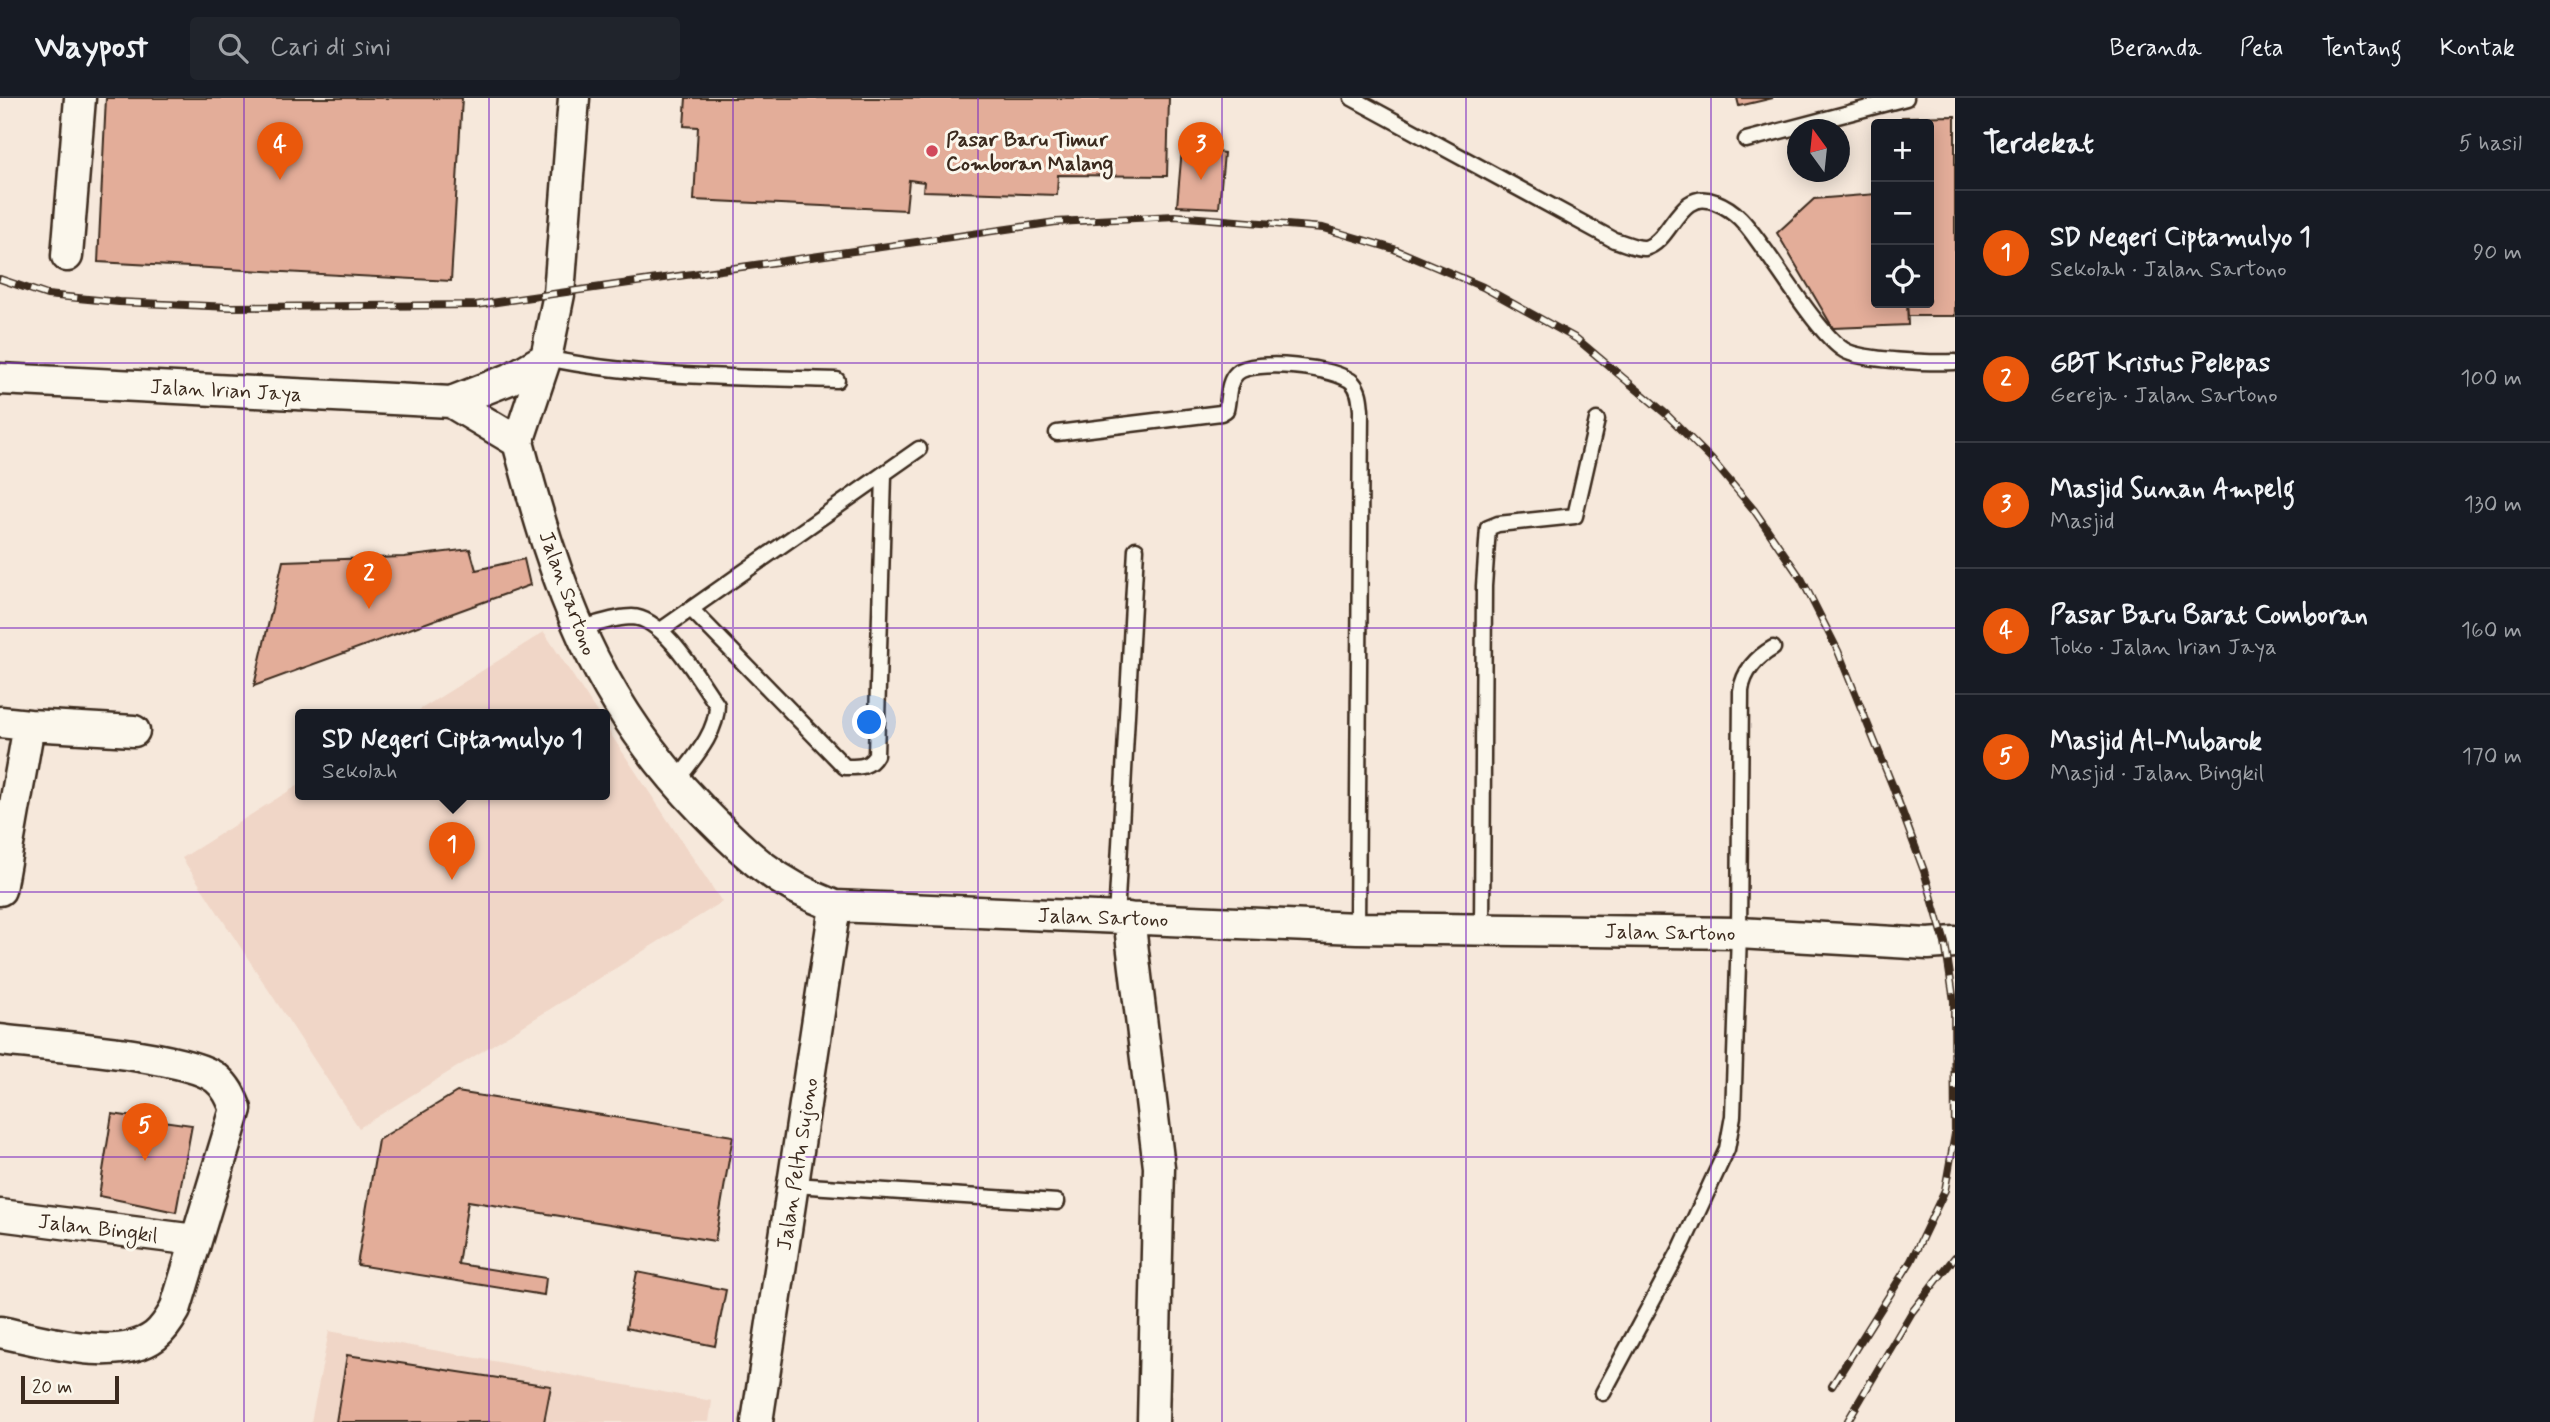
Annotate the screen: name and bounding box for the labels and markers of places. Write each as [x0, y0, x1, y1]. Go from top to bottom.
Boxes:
pin: 4 [257, 122, 303, 180]
pin: 3 [1178, 122, 1224, 180]
place label: Pasar Baru Timur Comboran Malang [946, 126, 1113, 180]
marker: Pasar Baru Timur Comboran Malang [924, 143, 940, 159]
pin: 2 [346, 551, 392, 609]
pin: 1 [429, 822, 475, 880]
pin: 5 [122, 1103, 168, 1161]

